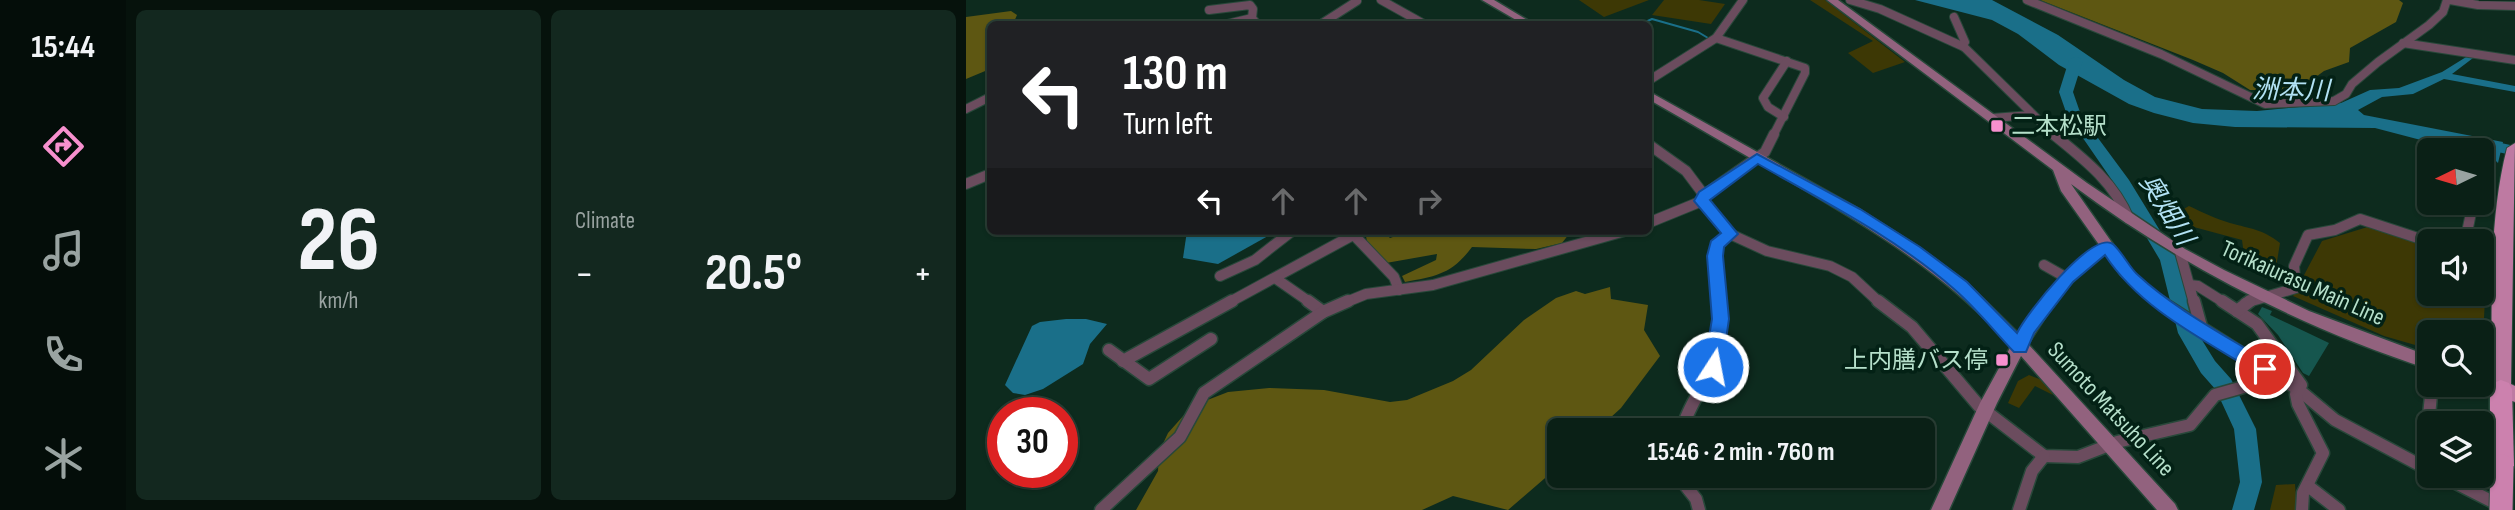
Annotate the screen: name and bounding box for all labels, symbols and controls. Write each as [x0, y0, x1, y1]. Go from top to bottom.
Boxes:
text: 15:44 [31, 28, 95, 67]
text: 130 m [1123, 45, 1228, 104]
icon: left [1008, 49, 1099, 140]
water label: 洲本川 [2252, 75, 2333, 107]
text: Turn left [1123, 105, 1213, 144]
place label: 二本松駅 [2011, 112, 2107, 141]
marker: 二本松駅 [1989, 118, 2005, 134]
icon: directions [39, 122, 88, 171]
north arrow [2417, 138, 2494, 215]
map controls [2417, 138, 2494, 488]
water label: 奥畑川 [2132, 169, 2201, 254]
icon: left [1191, 182, 1229, 220]
icon: ahead [1264, 182, 1302, 220]
icon: ahead [1337, 182, 1375, 220]
icon: right [1410, 182, 1448, 220]
text: 26 [297, 187, 380, 296]
text: Climate [575, 207, 635, 235]
icon: music [39, 226, 88, 275]
button: sound [2417, 229, 2494, 306]
street label: Torikaiurasu Main Line [2217, 234, 2389, 332]
text: 20.5° [705, 242, 802, 305]
text: − [575, 252, 594, 297]
text: + [913, 252, 932, 297]
text: km/h [319, 287, 358, 315]
button: search [2417, 320, 2494, 397]
icon: phone [39, 330, 88, 379]
position arrow [1676, 330, 1750, 404]
street label: Sumoto Matsuho Line [2041, 336, 2181, 482]
pin [2235, 339, 2295, 399]
place label: 上内膳バス停 [1844, 346, 1988, 375]
icon: arrive [2246, 350, 2284, 388]
marker: 上内膳バス停 [1994, 352, 2010, 368]
speed limit sign: 30 [987, 397, 1078, 488]
button: layers [2417, 411, 2494, 488]
icon: climate [39, 434, 88, 483]
text: 15:46 · 2 min · 760 m [1647, 437, 1835, 468]

